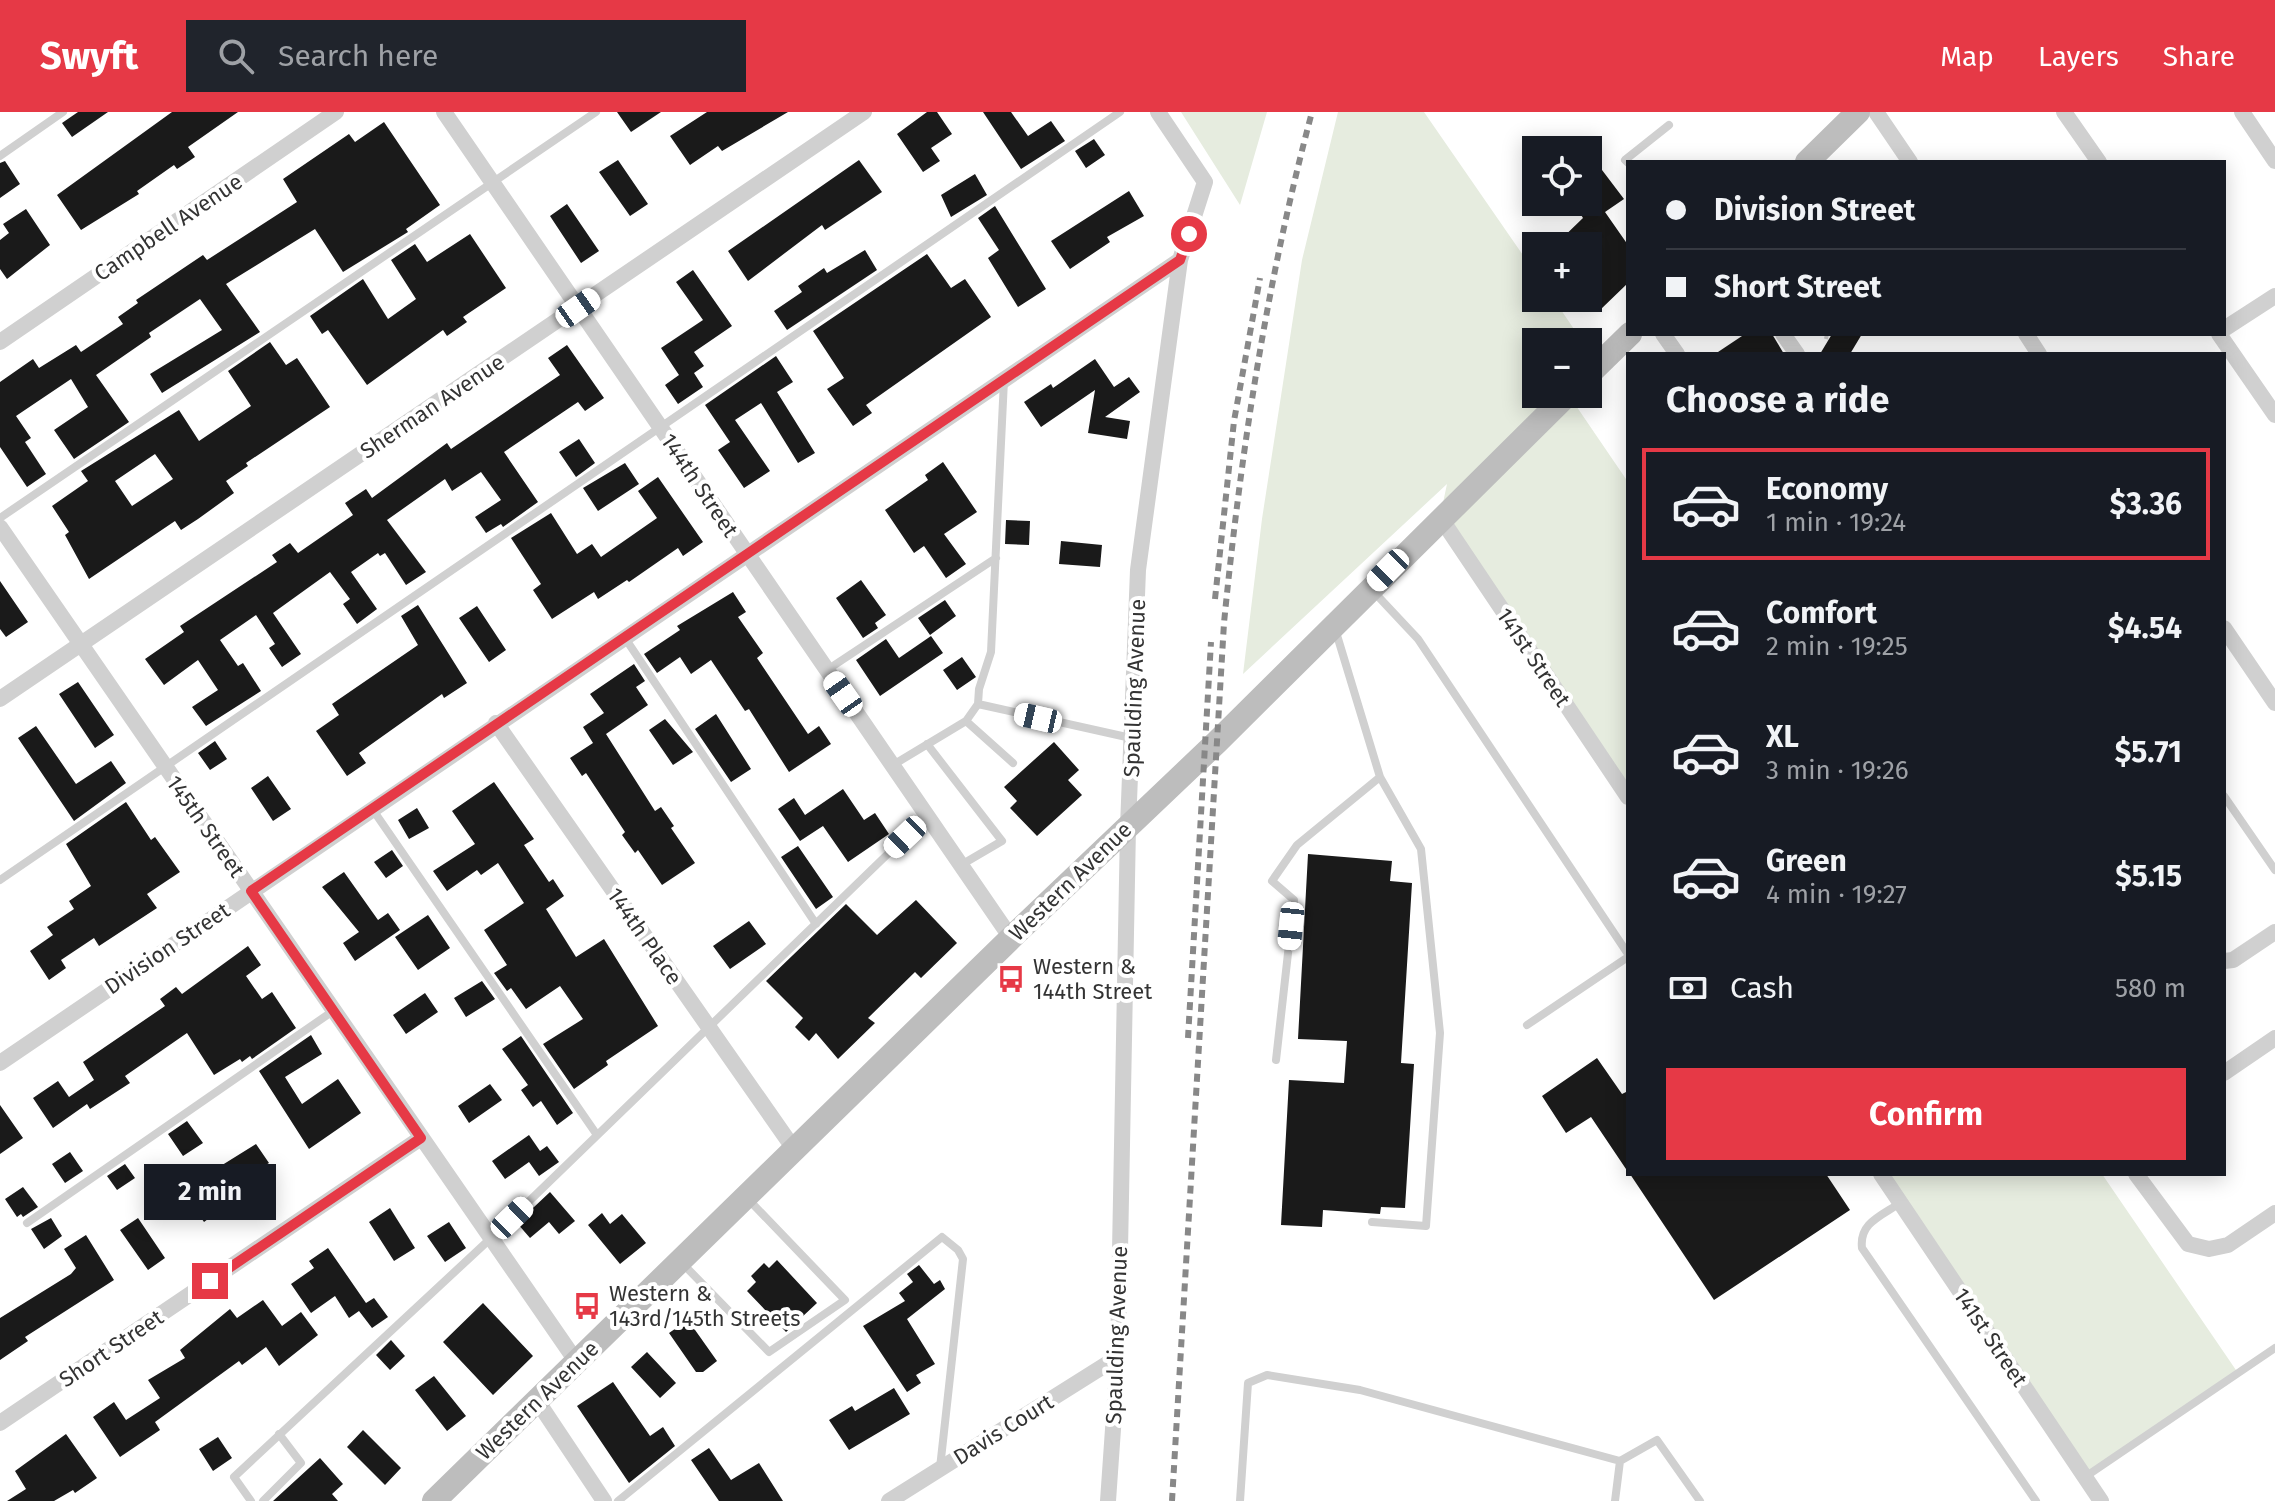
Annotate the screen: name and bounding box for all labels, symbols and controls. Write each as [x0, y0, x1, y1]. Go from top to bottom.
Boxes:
search box [186, 20, 746, 92]
text: Swyft [40, 33, 138, 79]
icon: search [214, 34, 258, 78]
text: Search here [278, 38, 438, 74]
text: Map [1940, 40, 1994, 73]
text: Layers [2038, 40, 2119, 73]
text: Share [2163, 40, 2235, 73]
map controls [1522, 136, 1602, 408]
button: locate [1522, 136, 1602, 216]
street label: Campbell Avenue [89, 168, 247, 287]
text: Division Street [1714, 192, 1915, 228]
route start [1171, 216, 1207, 252]
button: + [1522, 232, 1602, 312]
text: Short Street [1714, 269, 1881, 305]
car [551, 284, 605, 332]
button: − [1522, 328, 1602, 408]
street label: Sherman Avenue [355, 348, 509, 465]
text: Choose a ride [1666, 378, 1889, 422]
street label: 144th Street [655, 428, 744, 542]
icon: car [1670, 468, 1742, 540]
text: Economy [1766, 471, 1888, 507]
text: $3.36 [2110, 486, 2182, 522]
text: 1 min · 19:24 [1766, 507, 1906, 538]
car [1363, 545, 1413, 595]
icon: car [1670, 592, 1742, 664]
text: Comfort [1766, 595, 1877, 631]
street label: Spaulding Avenue [1118, 598, 1151, 778]
street label: 141st Street [1491, 603, 1576, 712]
text: $4.54 [2108, 610, 2182, 646]
text: 2 min · 19:25 [1766, 631, 1908, 662]
car [819, 667, 867, 721]
car [1012, 701, 1064, 735]
icon: car [1670, 716, 1742, 788]
text: XL [1766, 719, 1799, 755]
text: $5.71 [2115, 734, 2182, 770]
text: 3 min · 19:26 [1766, 755, 1909, 786]
street label: 145th Street [161, 770, 251, 882]
car [879, 812, 931, 862]
street label: Western Avenue [1003, 816, 1137, 947]
icon: car [1670, 840, 1742, 912]
text: Green [1766, 843, 1847, 879]
text: $5.15 [2115, 858, 2182, 894]
text: 4 min · 19:27 [1766, 879, 1907, 910]
street label: 144th Place [601, 882, 688, 990]
street label: Division Street [100, 897, 235, 1000]
car [1277, 901, 1305, 951]
place label: Western & 144th Street [1033, 953, 1152, 1005]
bus stop icon: Western & 144th Street [996, 964, 1026, 994]
icon: cash [1666, 966, 1710, 1010]
text: Cash [1730, 970, 1794, 1006]
text: 580 m [2115, 973, 2186, 1004]
button: Confirm [1666, 1068, 2186, 1160]
callout: 2 min [144, 1165, 276, 1221]
text: 2 min [178, 1176, 242, 1207]
car [486, 1193, 538, 1243]
street label: Spaulding Avenue [1100, 1245, 1133, 1425]
route end [192, 1263, 228, 1299]
place label: Western & 143rd/145th Streets [609, 1280, 800, 1332]
street label: 141st Street [1948, 1283, 2033, 1392]
bus stop icon: Western & 143rd/145th Streets [572, 1291, 602, 1321]
street label: Short Street [54, 1304, 168, 1393]
street label: Western Avenue [470, 1335, 604, 1466]
street label: Davis Court [948, 1388, 1058, 1471]

